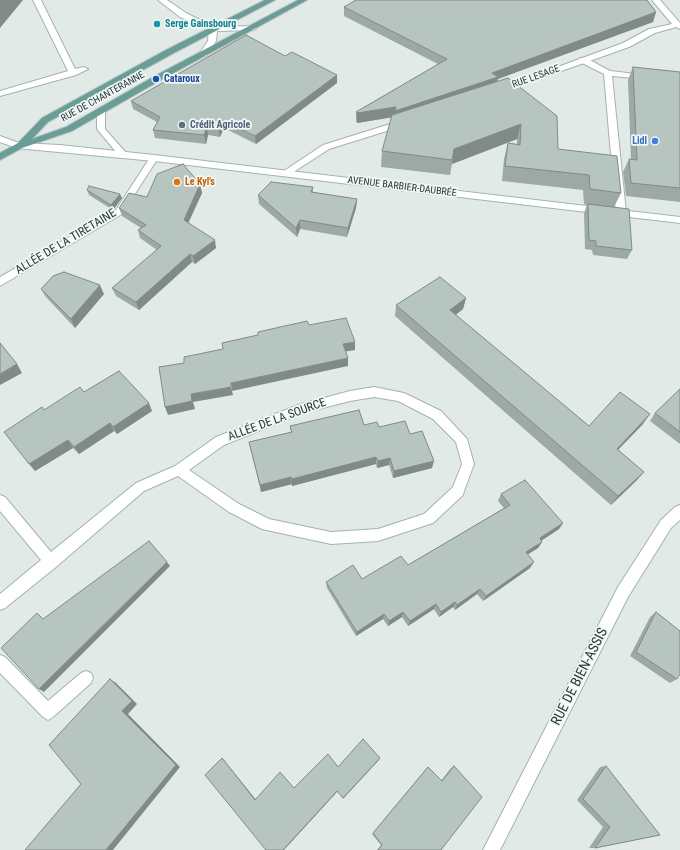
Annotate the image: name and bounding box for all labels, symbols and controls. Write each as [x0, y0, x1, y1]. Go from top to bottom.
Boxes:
place label: Serge Gainsbourg [165, 18, 236, 30]
marker: Serge Gainsbourg [152, 19, 162, 29]
street label: RUE LESAGE [511, 63, 561, 91]
street label: RUE DE CHANTERANNE [59, 69, 147, 125]
place label: Cataroux [164, 73, 200, 85]
marker: Cataroux [151, 74, 161, 84]
place label: Crédit Agricole [190, 119, 250, 131]
marker: Crédit Agricole [177, 120, 187, 130]
place label: Lidl [632, 135, 647, 147]
marker: Lidl [650, 136, 660, 146]
street label: AVENUE BARBIER-DAUBRÉE [347, 174, 457, 200]
place label: Le Kyl's [185, 176, 215, 188]
marker: Le Kyl's [172, 177, 182, 187]
street label: ALLÉE DE LA TIRETAINE [13, 206, 119, 278]
street label: ALLÉE DE LA SOURCE [226, 396, 328, 444]
street label: RUE DE BIEN-ASSIS [548, 625, 612, 729]

